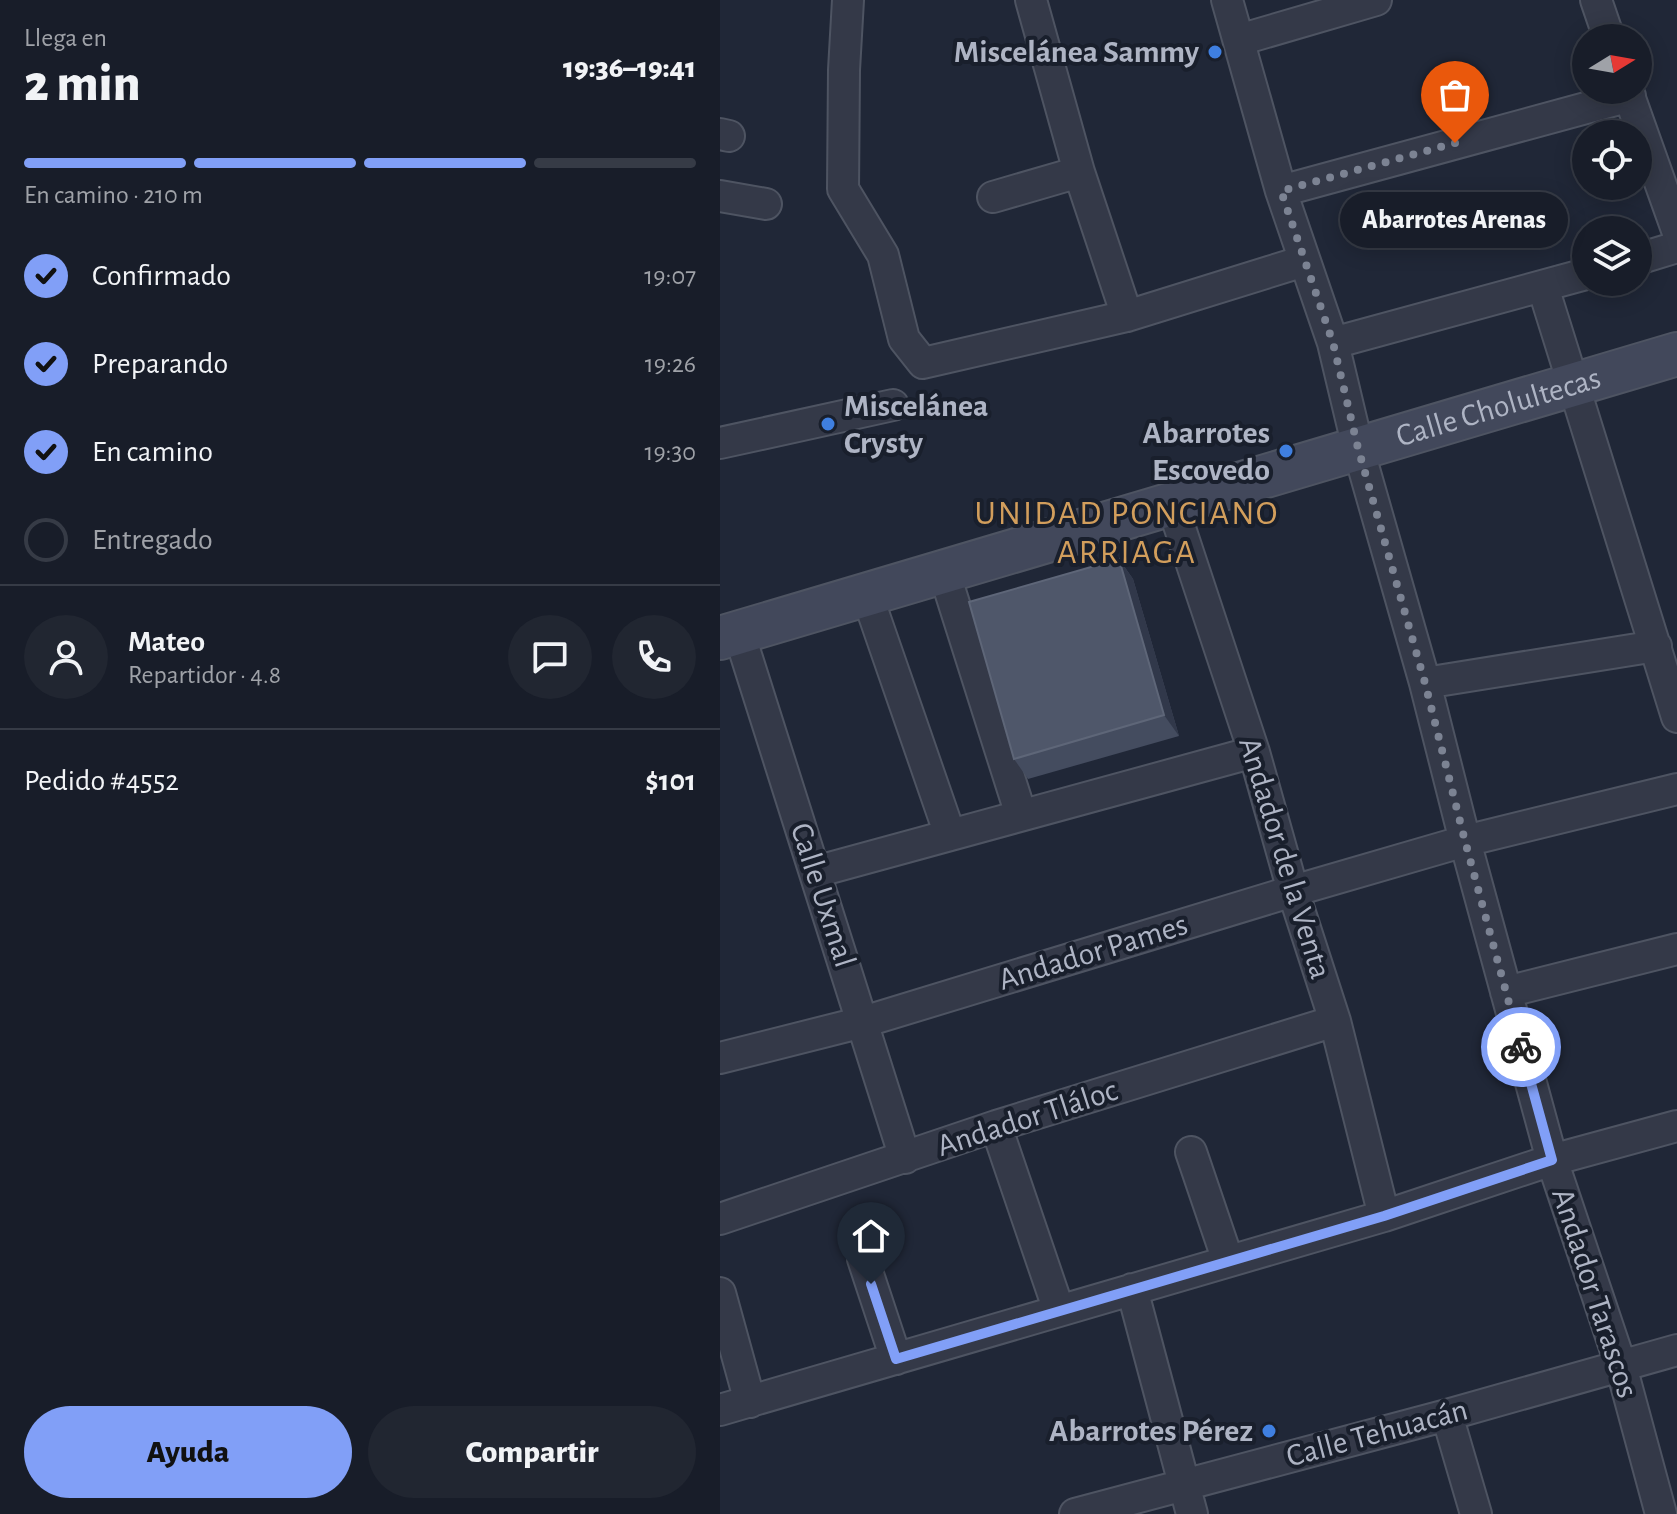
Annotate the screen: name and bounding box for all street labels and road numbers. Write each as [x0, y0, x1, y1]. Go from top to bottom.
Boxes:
street label: Calle Cholultecas [1392, 362, 1604, 452]
street label: Andador de la Venta [1233, 733, 1337, 983]
street label: Calle Uxmal [785, 819, 861, 971]
street label: Andador Pames [995, 908, 1191, 996]
street label: Andador Tláloc [933, 1074, 1121, 1162]
street label: Andador Tarascos [1546, 1184, 1644, 1402]
street label: Calle Tehuacán [1283, 1393, 1471, 1473]

